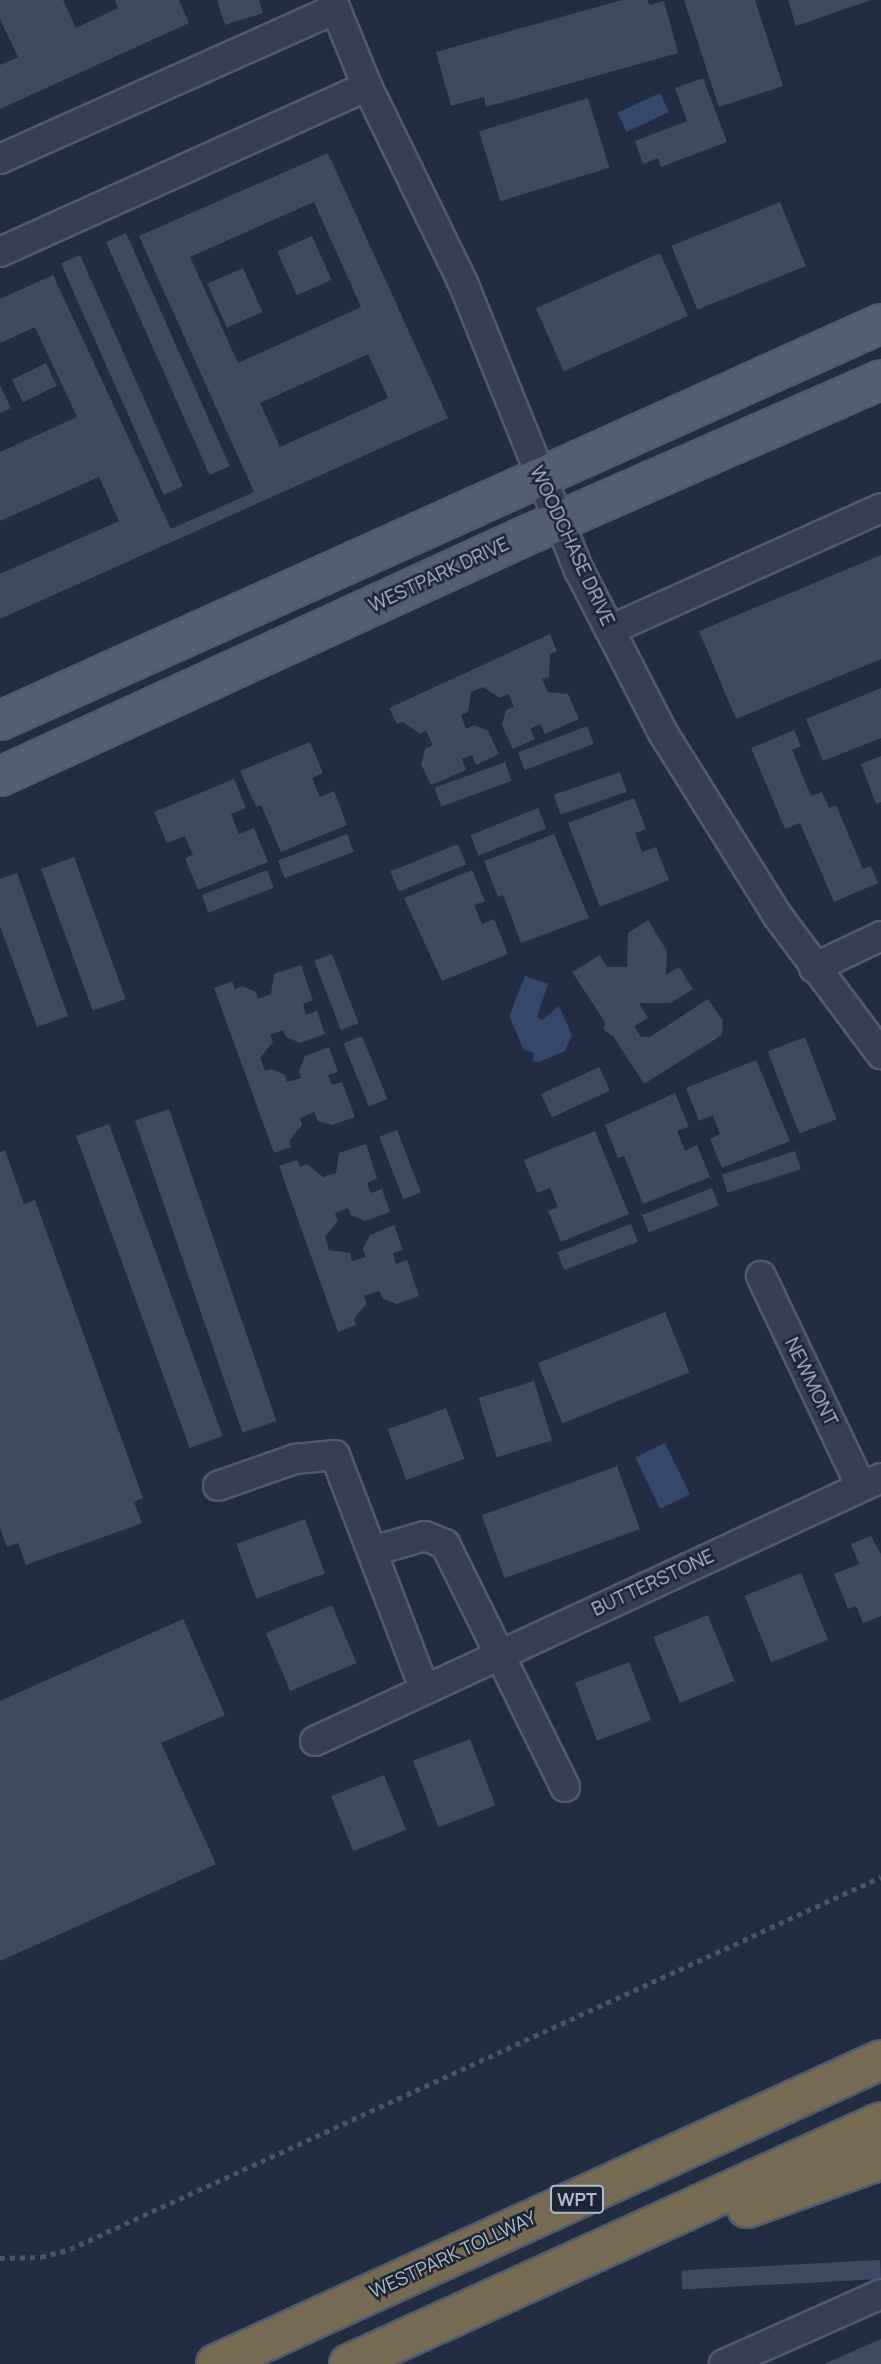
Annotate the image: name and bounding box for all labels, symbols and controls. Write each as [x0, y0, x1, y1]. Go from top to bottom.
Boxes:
street label: WOODCHASE DRIVE [525, 462, 619, 630]
street label: WESTPARK DRIVE [365, 532, 513, 618]
street label: NEWMONT [780, 1334, 842, 1430]
street label: BUTTERSTONE [588, 1545, 718, 1621]
road number: WPT [549, 2185, 605, 2214]
street label: WESTPARK TOLLWAY [366, 2206, 540, 2304]

